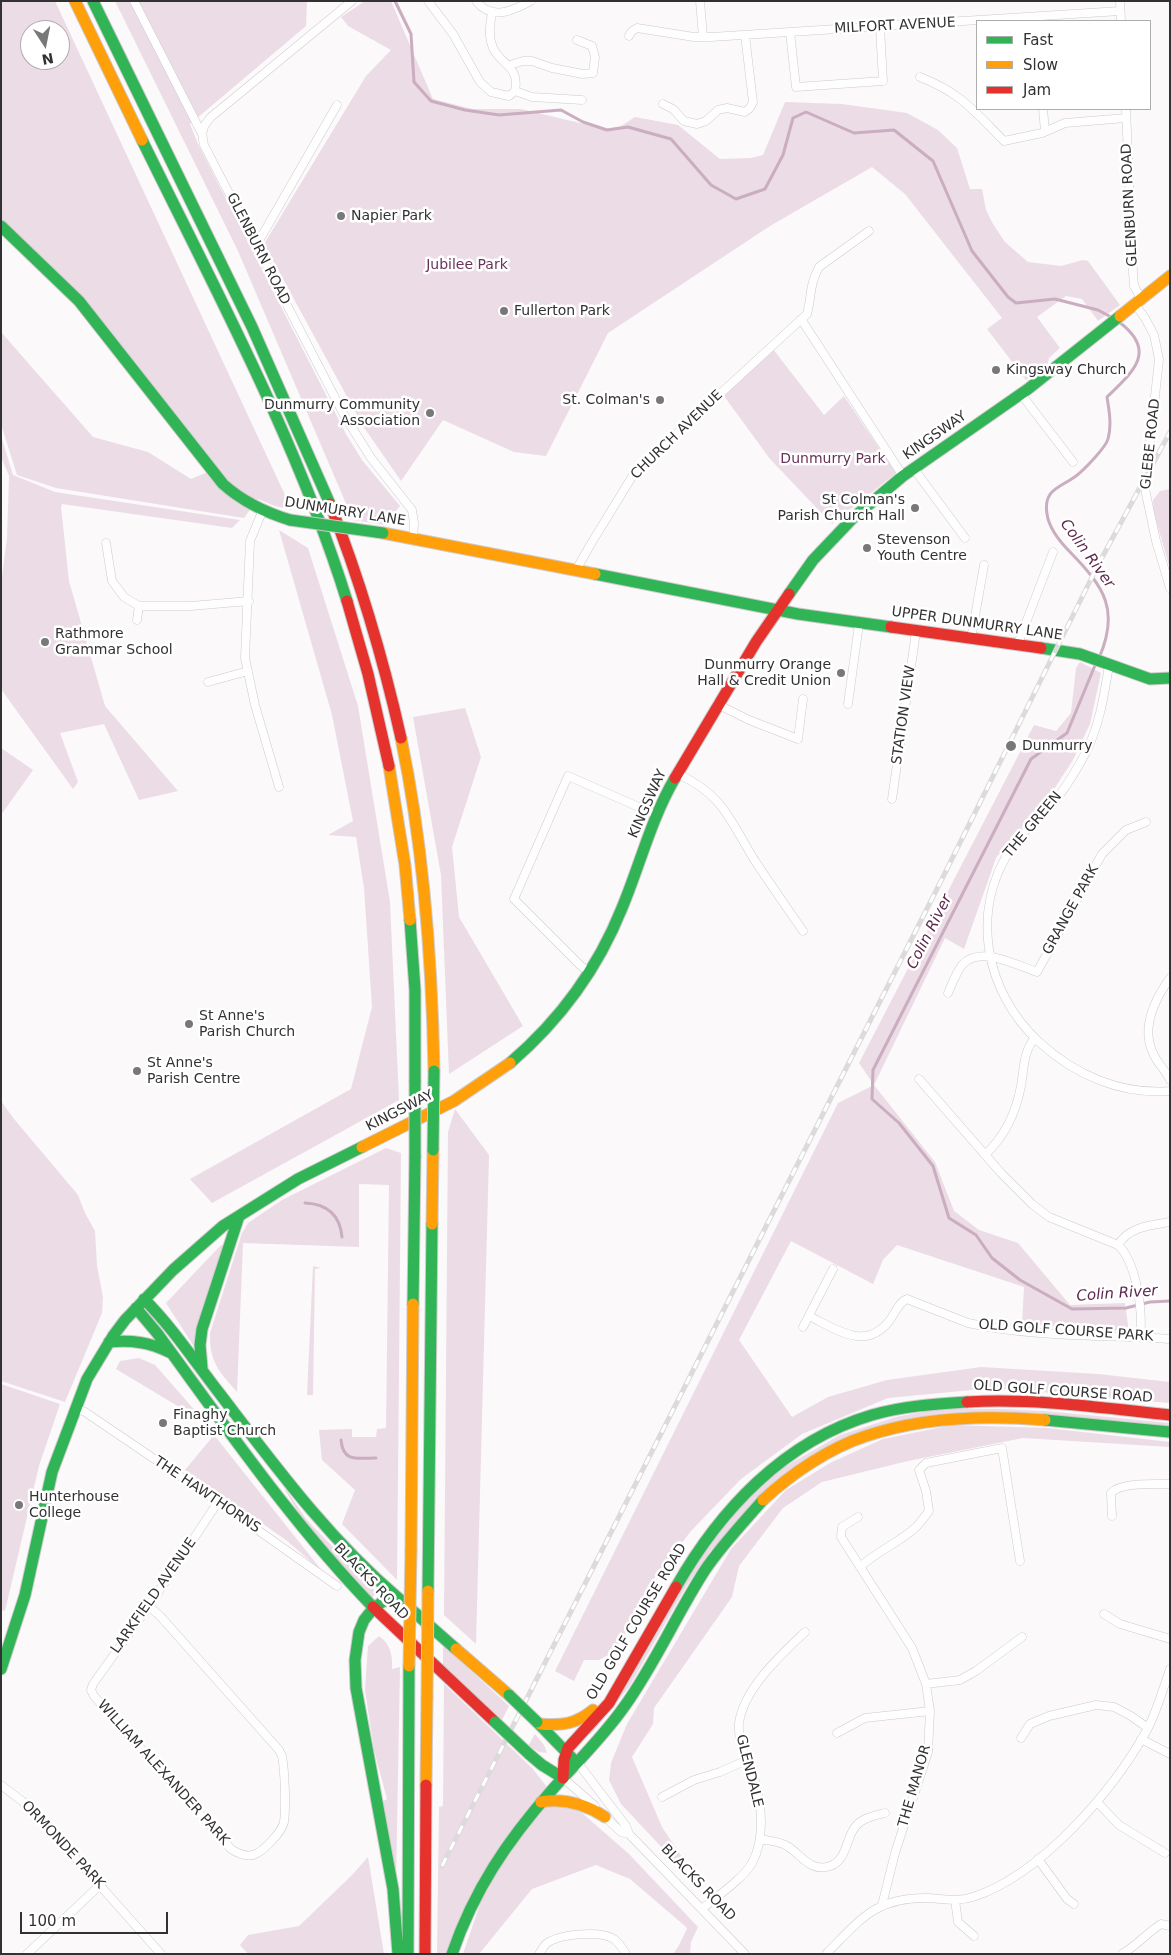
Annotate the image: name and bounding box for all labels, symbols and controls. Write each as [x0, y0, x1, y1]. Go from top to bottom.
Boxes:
street label: MILFORT AVENUE [834, 14, 956, 38]
north arrow [20, 20, 70, 70]
legend [976, 20, 1151, 110]
text: Fast [1023, 31, 1053, 49]
text: N [40, 50, 55, 68]
text: Slow [1023, 56, 1058, 74]
text: Jam [1023, 81, 1051, 99]
street label: GLENBURN ROAD [1118, 143, 1142, 267]
street label: GLENBURN ROAD [223, 190, 293, 308]
place label: Napier Park [351, 208, 432, 224]
marker: Napier Park [335, 210, 347, 222]
park label: Jubilee Park [426, 257, 508, 273]
place label: Fullerton Park [514, 303, 610, 319]
marker: Fullerton Park [498, 305, 510, 317]
place label: Kingsway Church [1006, 362, 1126, 378]
marker: Kingsway Church [990, 364, 1002, 376]
street label: CHURCH AVENUE [628, 387, 726, 483]
place label: St. Colman's [562, 392, 650, 408]
marker: St. Colman's [654, 394, 666, 406]
place label: Dunmurry Community Association [264, 397, 420, 430]
street label: GLEBE ROAD [1138, 398, 1164, 490]
marker: Dunmurry Community Association [424, 407, 436, 419]
street label: KINGSWAY [900, 408, 970, 464]
park label: Dunmurry Park [780, 451, 886, 467]
place label: St Colman's Parish Church Hall [777, 492, 905, 524]
street label: DUNMURRY LANE [283, 494, 407, 530]
marker: St Colman's Parish Church Hall [909, 502, 921, 514]
water label: Colin River [1056, 516, 1118, 592]
place label: Stevenson Youth Centre [877, 532, 967, 564]
marker: Stevenson Youth Centre [861, 542, 873, 554]
street label: UPPER DUNMURRY LANE [890, 604, 1064, 644]
place label: Rathmore Grammar School [55, 626, 173, 658]
marker: Rathmore Grammar School [39, 636, 51, 648]
place label: Dunmurry Orange Hall & Credit Union [697, 657, 831, 690]
street label: STATION VIEW [889, 664, 919, 766]
marker: Dunmurry Orange Hall & Credit Union [835, 667, 847, 679]
place label: Dunmurry [1022, 738, 1093, 754]
marker: Dunmurry [1004, 739, 1018, 753]
street label: KINGSWAY [625, 767, 671, 841]
street label: THE GREEN [1000, 789, 1066, 861]
street label: GRANGE PARK [1039, 862, 1103, 958]
water label: Colin River [904, 892, 956, 972]
place label: St Anne's Parish Church [199, 1008, 295, 1040]
marker: St Anne's Parish Church [183, 1018, 195, 1030]
place label: St Anne's Parish Centre [147, 1055, 240, 1088]
marker: St Anne's Parish Centre [131, 1065, 143, 1077]
street label: KINGSWAY [363, 1087, 437, 1135]
water label: Colin River [1076, 1282, 1158, 1306]
street label: OLD GOLF COURSE PARK [978, 1317, 1154, 1345]
street label: OLD GOLF COURSE ROAD [973, 1377, 1153, 1407]
place label: Finaghy Baptist Church [173, 1407, 276, 1440]
marker: Finaghy Baptist Church [157, 1417, 169, 1429]
street label: THE HAWTHORNS [151, 1453, 263, 1537]
place label: Hunterhouse College [29, 1489, 119, 1521]
marker: Hunterhouse College [13, 1499, 25, 1511]
street label: LARKFIELD AVENUE [108, 1535, 200, 1657]
street label: BLACKS ROAD [330, 1540, 412, 1624]
street label: OLD GOLF COURSE ROAD [583, 1541, 691, 1703]
street label: WILLIAM ALEXANDER PARK [93, 1697, 233, 1849]
street label: GLENDALE [732, 1733, 766, 1809]
street label: THE MANOR [895, 1743, 935, 1829]
street label: ORMONDE PARK [18, 1797, 108, 1893]
street label: BLACKS ROAD [657, 1841, 739, 1925]
scale bar [22, 1902, 170, 1934]
text: 100 m [28, 1912, 76, 1930]

